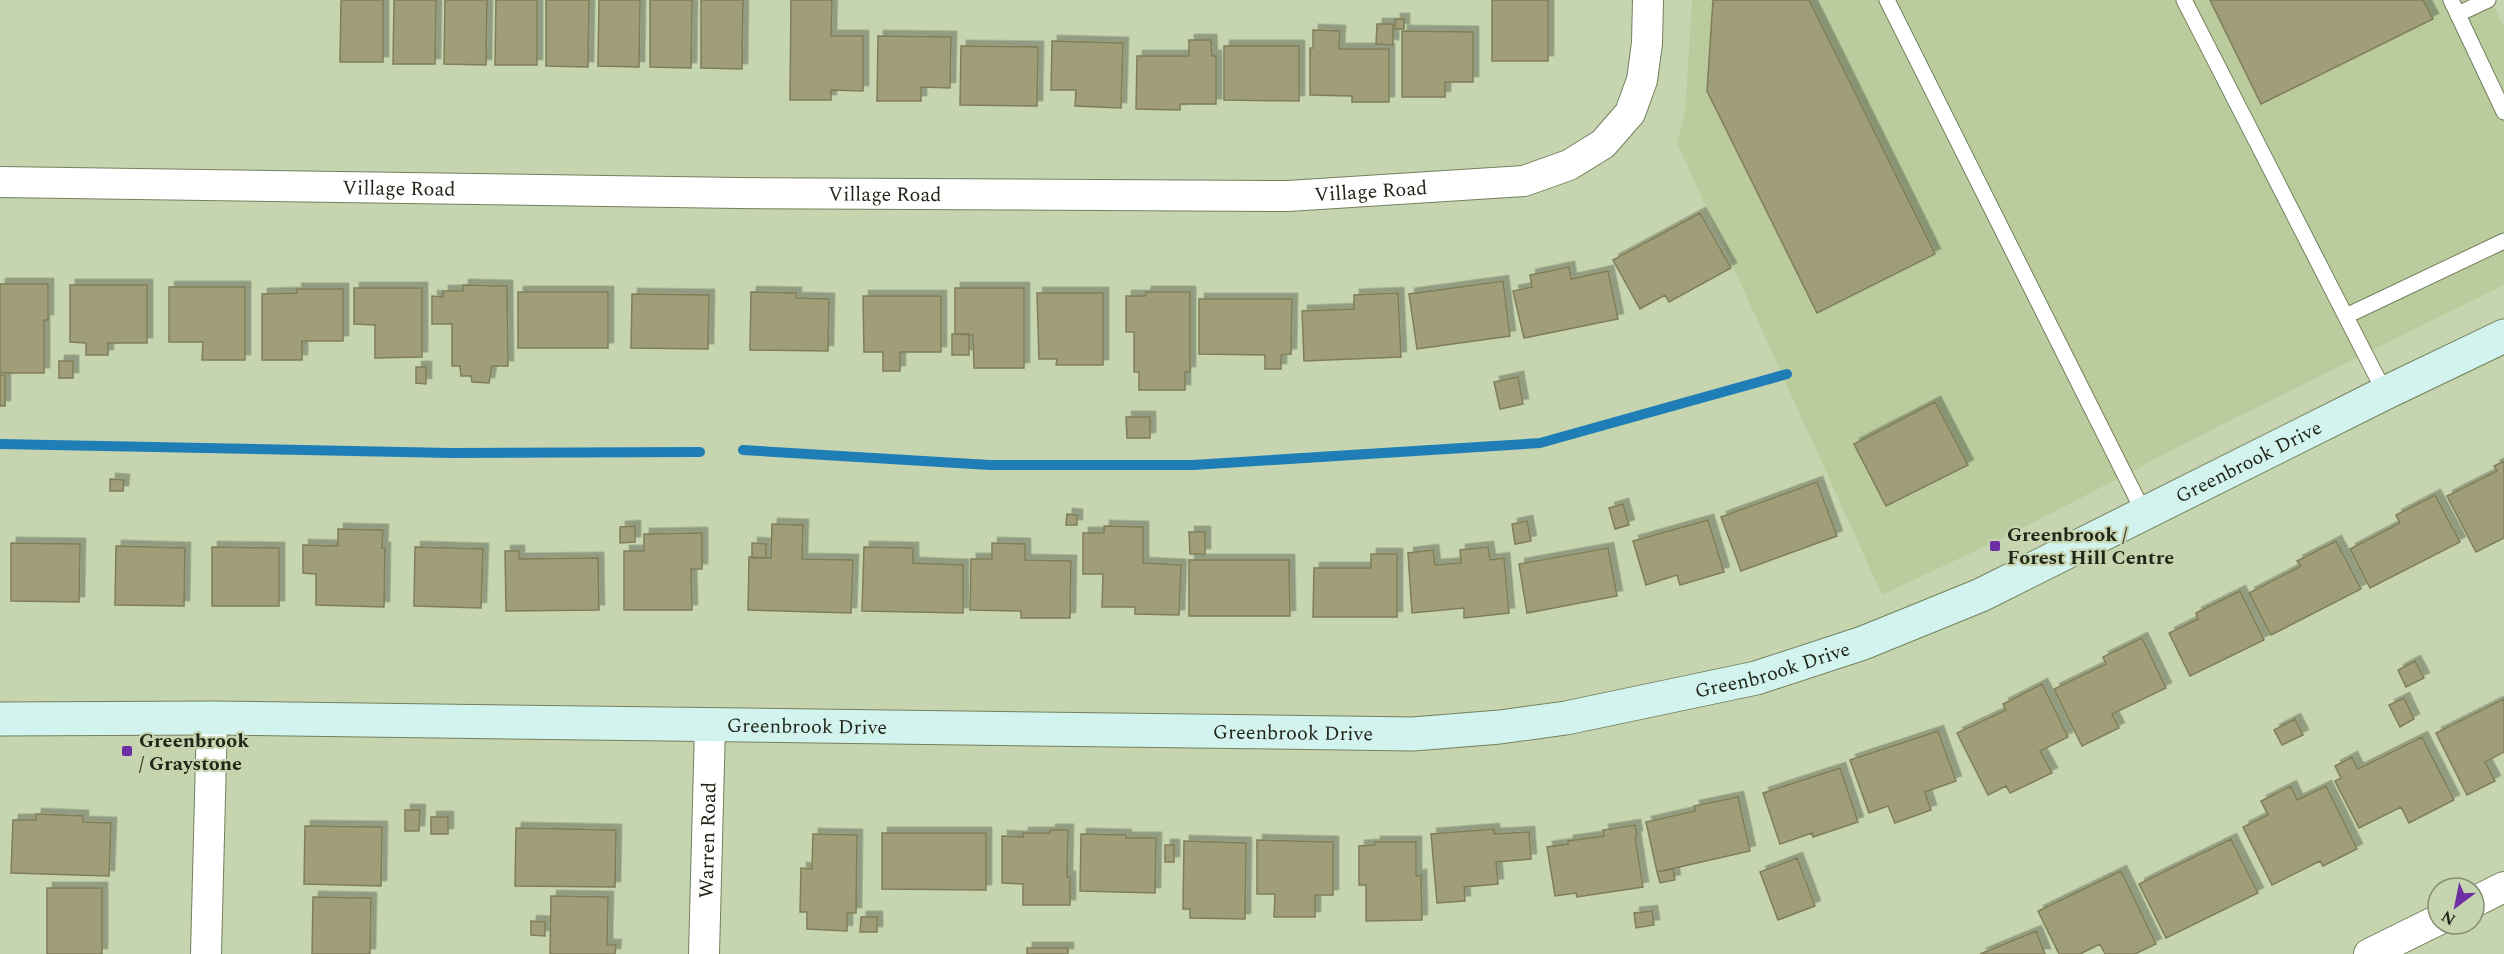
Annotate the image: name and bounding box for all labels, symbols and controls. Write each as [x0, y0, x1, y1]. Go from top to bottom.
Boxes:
street label: Village Road [342, 173, 456, 205]
street label: Village Road [1313, 173, 1428, 210]
street label: Village Road [828, 179, 942, 210]
street label: Greenbrook Drive [2170, 413, 2327, 511]
place label: Greenbrook / Forest Hill Centre [2007, 520, 2174, 573]
marker: Greenbrook / Forest Hill Centre [1988, 539, 2002, 553]
street label: Greenbrook Drive [1692, 634, 1854, 706]
street label: Greenbrook Drive [727, 711, 887, 743]
street label: Greenbrook Drive [1213, 717, 1373, 749]
place label: Greenbrook / Graystone [139, 726, 249, 779]
marker: Greenbrook / Graystone [120, 744, 134, 758]
street label: Warren Road [691, 782, 725, 899]
north arrow [2426, 876, 2486, 936]
text: N [2437, 904, 2460, 932]

